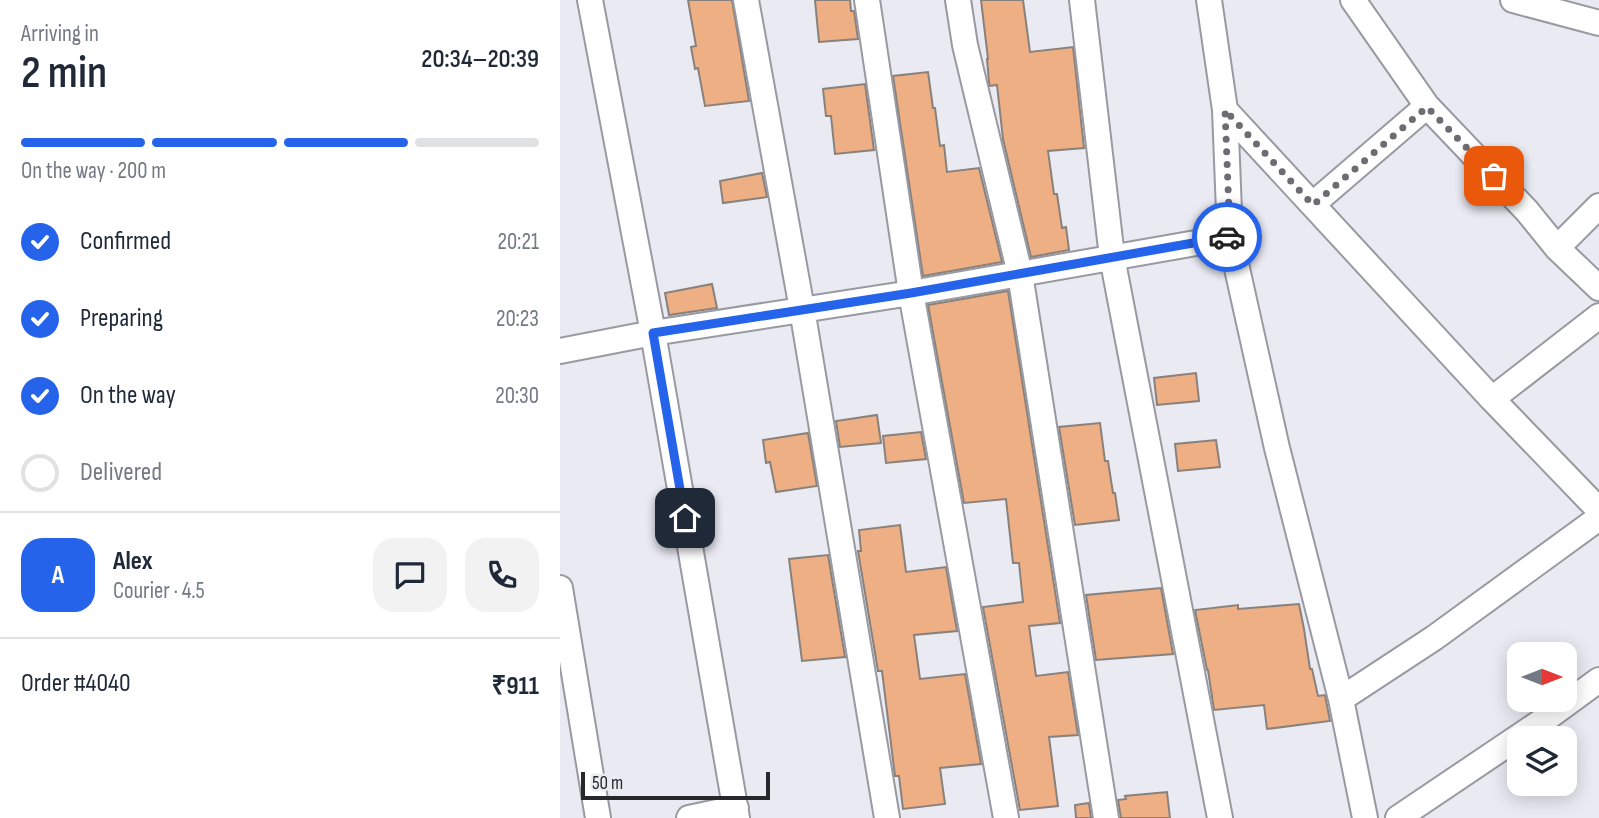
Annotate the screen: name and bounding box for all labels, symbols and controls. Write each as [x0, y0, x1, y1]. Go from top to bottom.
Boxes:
text: Arriving in [21, 20, 99, 48]
text: 20:34–20:39 [421, 44, 539, 75]
text: 2 min [21, 46, 107, 101]
pin [1464, 146, 1524, 206]
text: On the way · 200 m [21, 157, 166, 185]
icon: bag [1475, 157, 1513, 195]
courier [1192, 202, 1262, 272]
icon: car [1208, 218, 1246, 256]
icon: check [21, 223, 59, 261]
text: Confirmed [80, 226, 171, 257]
text: 20:21 [498, 228, 539, 256]
icon: check [21, 300, 59, 338]
text: Preparing [80, 303, 163, 334]
text: 20:23 [496, 305, 539, 333]
icon: check [21, 377, 59, 415]
text: On the way [80, 380, 176, 411]
text: 20:30 [495, 382, 539, 410]
text: Delivered [80, 457, 162, 488]
pin [655, 488, 715, 548]
icon: home [666, 499, 704, 537]
button: chat [373, 538, 447, 612]
button: phone [465, 538, 539, 612]
text: Alex [113, 546, 153, 577]
text: A [52, 560, 64, 591]
text: Courier · 4.5 [113, 577, 205, 605]
north arrow [1507, 642, 1577, 712]
map controls [1507, 642, 1577, 796]
text: Order #4040 [21, 668, 131, 699]
text: ₹911 [491, 671, 539, 702]
button: layers [1507, 726, 1577, 796]
scale bar [581, 769, 770, 801]
text: 50 m [592, 772, 623, 795]

